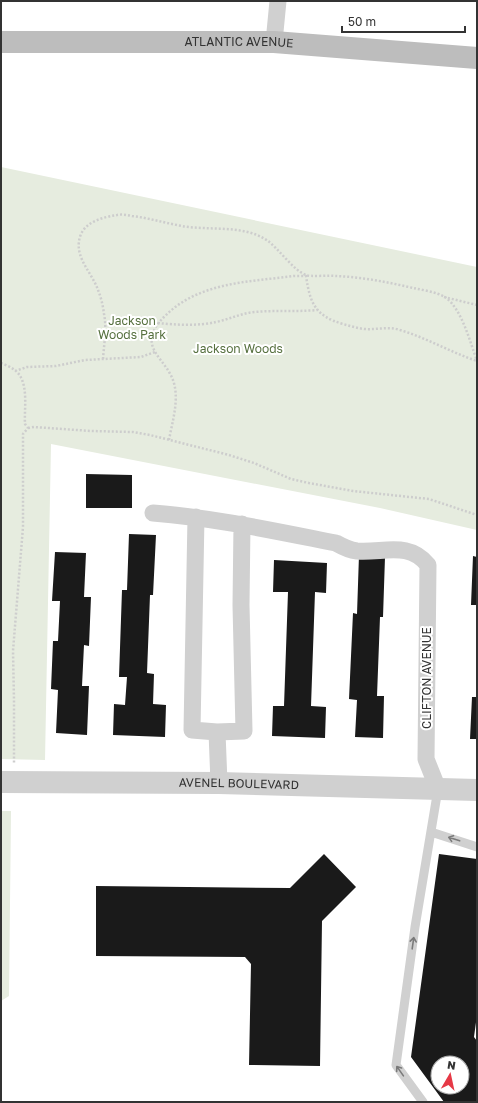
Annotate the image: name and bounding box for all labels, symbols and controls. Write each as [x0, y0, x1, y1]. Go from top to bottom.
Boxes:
scale bar [342, 8, 465, 34]
text: 50 m [348, 14, 376, 29]
street label: ATLANTIC AVENUE [185, 34, 294, 51]
park label: Jackson Woods Park [98, 313, 166, 342]
park label: Jackson Woods [193, 341, 283, 356]
street label: CLIFTON AVENUE [419, 627, 434, 729]
street label: AVENEL BOULEVARD [179, 775, 299, 792]
one-way arrow [448, 835, 460, 843]
one-way arrow [409, 937, 417, 950]
north arrow [430, 1055, 470, 1095]
text: N [446, 1058, 457, 1072]
one-way arrow [396, 1065, 404, 1076]

